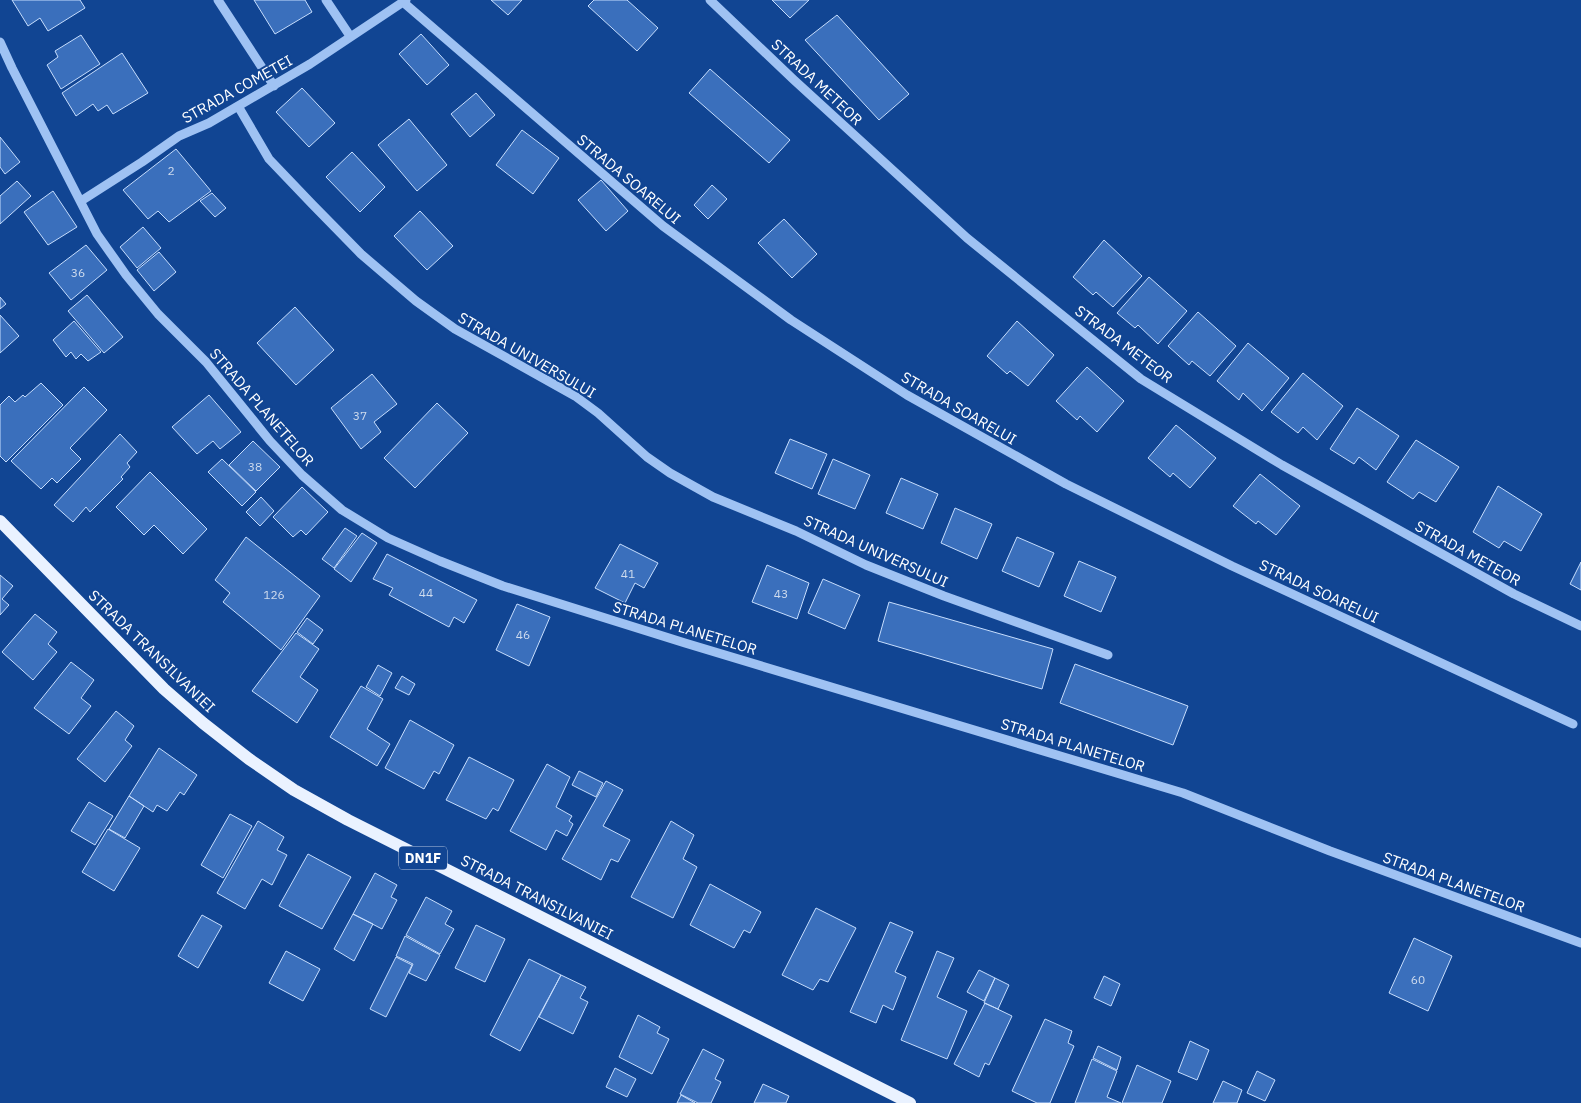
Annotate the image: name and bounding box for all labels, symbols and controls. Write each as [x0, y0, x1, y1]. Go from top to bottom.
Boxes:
street label: STRADA METEOR [767, 35, 867, 129]
street label: STRADA COMETEI [178, 51, 296, 127]
street label: STRADA SOARELUI [573, 130, 685, 228]
house number: 2 [167, 163, 175, 178]
house number: 36 [71, 265, 85, 280]
street label: STRADA METEOR [1071, 301, 1177, 387]
street label: STRADA UNIVERSULUI [455, 308, 599, 402]
street label: STRADA PLANETELOR [206, 344, 318, 470]
street label: STRADA SOARELUI [898, 367, 1020, 449]
house number: 37 [353, 408, 367, 423]
house number: 38 [248, 459, 262, 474]
street label: STRADA UNIVERSULUI [801, 511, 951, 591]
street label: STRADA METEOR [1412, 516, 1524, 590]
street label: STRADA SOARELUI [1256, 555, 1382, 627]
house number: 41 [621, 566, 635, 581]
house number: 44 [419, 585, 433, 600]
street label: STRADA TRANSILVANIEI [85, 586, 219, 716]
house number: 43 [774, 586, 788, 601]
house number: 126 [263, 587, 285, 602]
street label: STRADA PLANETELOR [611, 597, 759, 659]
house number: 46 [516, 627, 530, 642]
street label: STRADA PLANETELOR [999, 714, 1147, 776]
road number: DN1F [399, 846, 447, 870]
street label: STRADA PLANETELOR [1380, 847, 1528, 917]
street label: STRADA TRANSILVANIEI [458, 850, 616, 944]
house number: 60 [1411, 972, 1425, 987]

